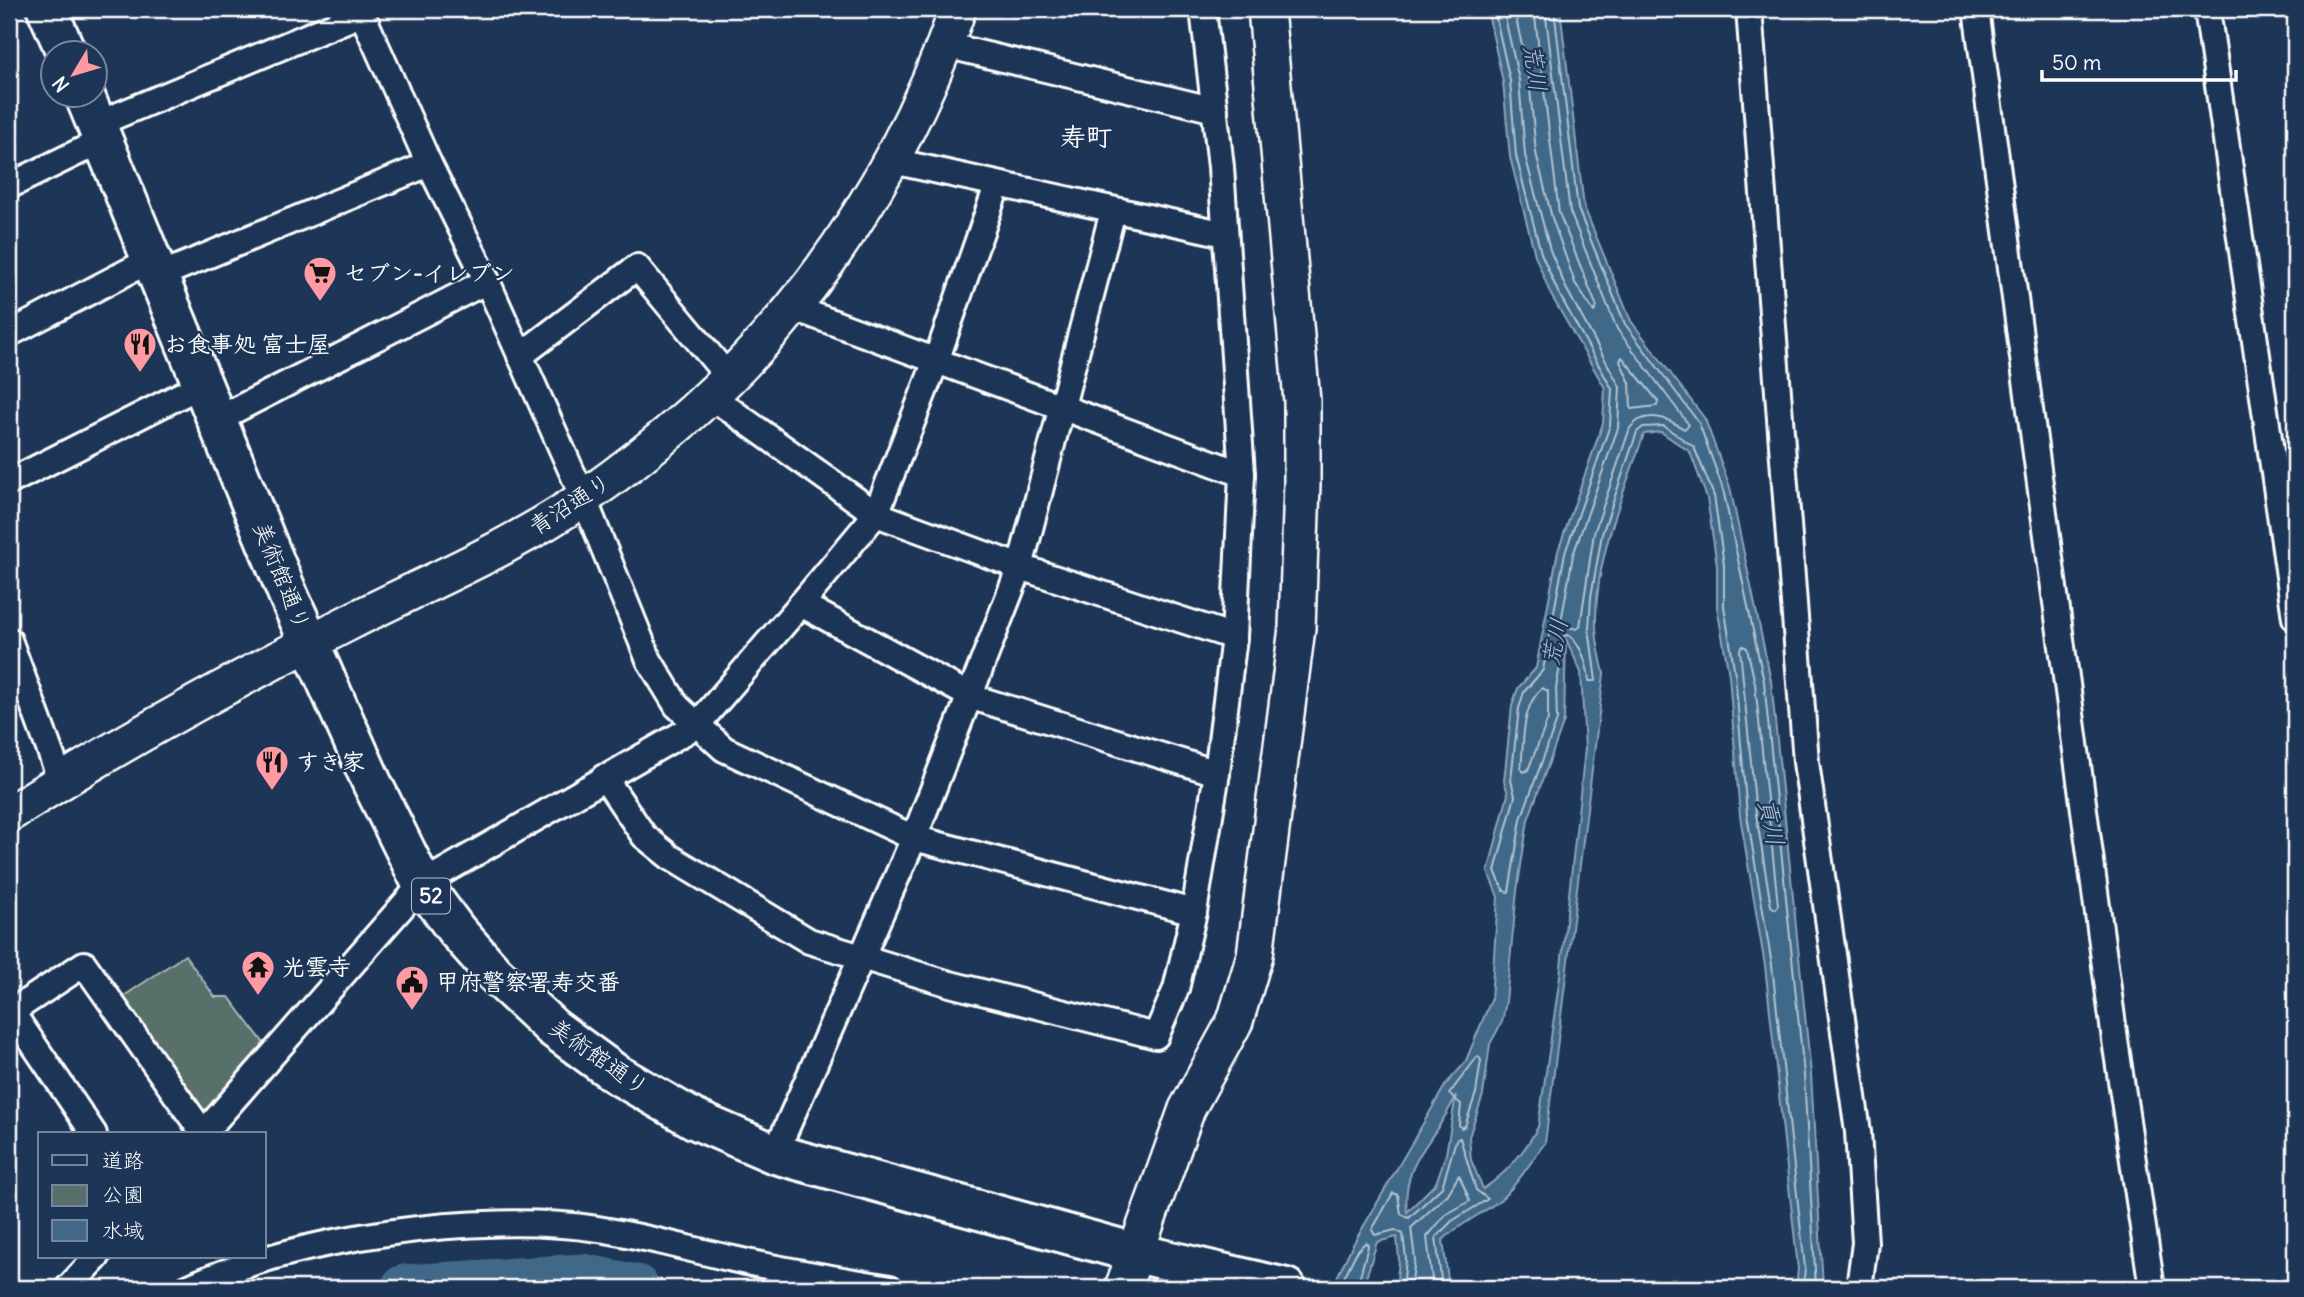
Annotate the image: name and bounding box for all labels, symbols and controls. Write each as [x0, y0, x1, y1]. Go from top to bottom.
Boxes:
north arrow [38, 38, 108, 108]
scale bar [2042, 38, 2236, 82]
water label: 荒川 [1518, 42, 1554, 94]
text: 50 m [2052, 49, 2101, 76]
text: N [47, 72, 74, 97]
district label: 寿町 [1060, 120, 1112, 153]
supermarket icon: セブン-イレブン [301, 254, 339, 303]
place label: セブン-イレブン [344, 258, 515, 287]
restaurant icon: お食事処 富士屋 [121, 325, 159, 374]
place label: お食事処 富士屋 [164, 329, 330, 358]
street label: 青沼通り [523, 466, 616, 541]
street label: 美術館通り [247, 517, 317, 635]
water label: 荒川 [1534, 615, 1574, 668]
restaurant icon: すき家 [253, 743, 291, 792]
place label: すき家 [296, 747, 365, 776]
water label: 貢川 [1753, 795, 1791, 848]
road number: 52 [412, 878, 450, 914]
temple icon: 光雲寺 [239, 948, 277, 997]
place label: 光雲寺 [282, 952, 351, 981]
public building icon: 甲府警察署寿交番 [393, 963, 431, 1012]
place label: 甲府警察署寿交番 [436, 967, 620, 996]
street label: 美術館通り [544, 1012, 655, 1101]
legend [38, 1132, 266, 1258]
text: 道路 [102, 1147, 144, 1174]
text: 公園 [102, 1181, 144, 1208]
text: 水域 [102, 1217, 144, 1244]

